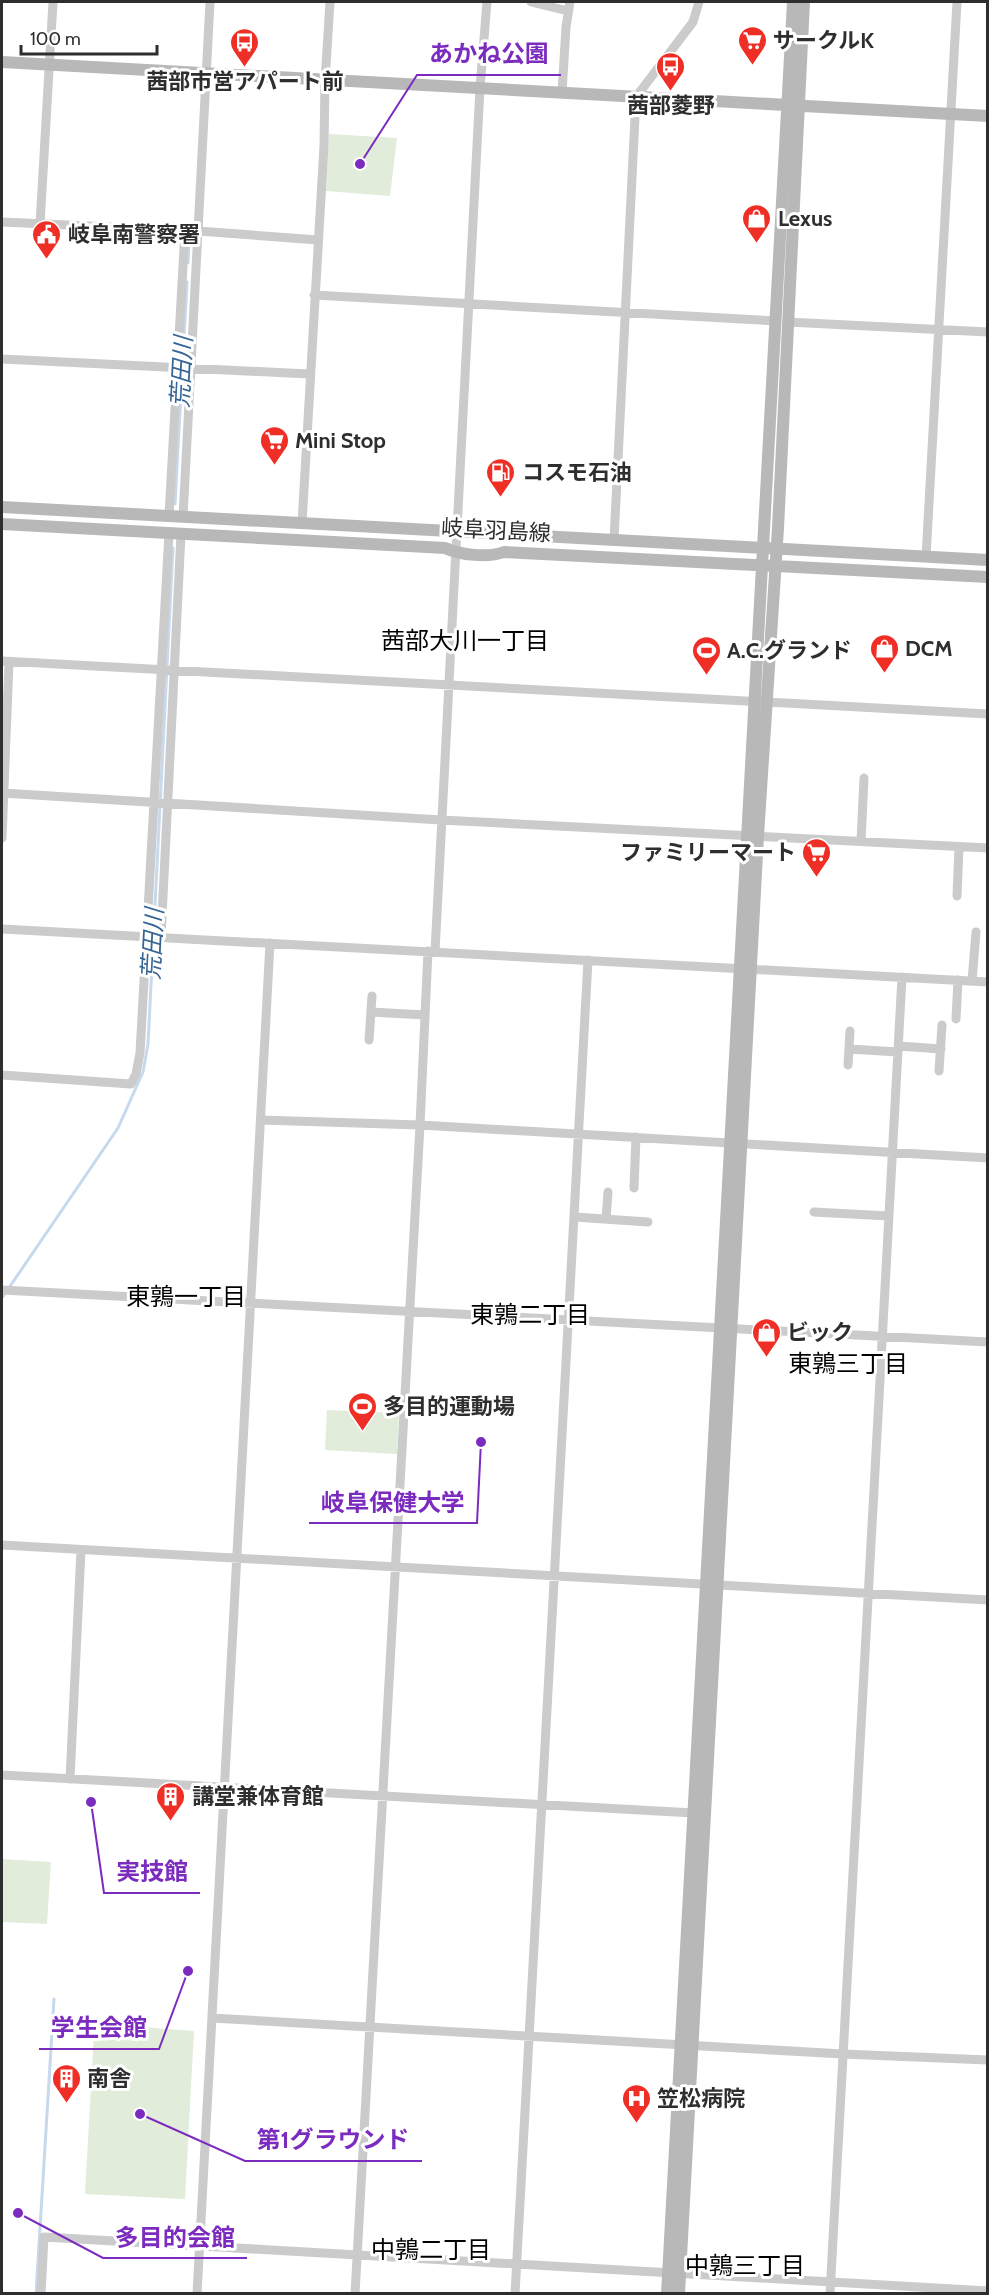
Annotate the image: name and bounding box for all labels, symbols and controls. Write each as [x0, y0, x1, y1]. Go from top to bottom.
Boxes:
scale bar [21, 18, 158, 56]
supermarket icon: サークルK [736, 24, 768, 66]
bus stop icon: 茜部市営アパート前 [229, 26, 261, 68]
place label: サークルK [773, 27, 874, 54]
text: 100 m [30, 28, 81, 50]
callout: あかね公園 [417, 33, 561, 75]
text: あかね公園 [429, 39, 549, 68]
bus stop icon: 茜部菱野 [655, 50, 687, 92]
place label: 茜部市営アパート前 [146, 68, 344, 95]
place label: 茜部菱野 [627, 92, 715, 119]
shop icon: Lexus [741, 202, 773, 244]
place label: Lexus [778, 205, 832, 232]
public building icon: 岐阜南警察署 [31, 218, 63, 260]
place label: 岐阜南警察署 [68, 221, 200, 248]
water label: 荒田川 [165, 332, 198, 409]
supermarket icon: Mini Stop [258, 424, 290, 466]
place label: Mini Stop [295, 427, 386, 454]
fuel station icon: コスモ石油 [485, 456, 517, 498]
place label: コスモ石油 [522, 459, 632, 486]
street label: 岐阜羽島線 [440, 514, 552, 547]
district label: 茜部大川一丁目 [381, 626, 549, 655]
shop icon: DCM [868, 632, 900, 674]
sports icon: A.C.グランド [690, 634, 722, 676]
place label: DCM [905, 635, 953, 662]
place label: A.C.グランド [727, 637, 852, 664]
supermarket icon: ファミリーマート [801, 836, 833, 878]
place label: ファミリーマート [620, 839, 796, 866]
water label: 荒田川 [136, 904, 169, 981]
district label: 東鶉一丁目 [126, 1282, 246, 1311]
district label: 東鶉二丁目 [470, 1300, 590, 1329]
shop icon: ビック [750, 1316, 782, 1358]
place label: ビック [787, 1319, 853, 1346]
district label: 東鶉三丁目 [788, 1349, 908, 1378]
sports icon: 多目的運動場 [346, 1390, 378, 1432]
place label: 多目的運動場 [383, 1393, 515, 1420]
callout: 岐阜保健大学 [309, 1481, 477, 1523]
text: 岐阜保健大学 [321, 1488, 465, 1517]
building icon: 講堂兼体育館 [155, 1780, 187, 1822]
place label: 講堂兼体育館 [192, 1783, 324, 1810]
callout: 実技館 [104, 1851, 200, 1893]
text: 実技館 [116, 1857, 188, 1886]
callout: 学生会館 [39, 2007, 159, 2049]
text: 学生会館 [51, 2013, 147, 2042]
building icon: 南舎 [50, 2062, 82, 2104]
place label: 南舎 [87, 2065, 131, 2092]
hospital icon: 笠松病院 [620, 2082, 652, 2124]
place label: 笠松病院 [657, 2085, 745, 2112]
callout: 第1グラウンド [245, 2119, 422, 2161]
text: 第1グラウンド [257, 2125, 409, 2154]
callout: 多目的会館 [103, 2216, 247, 2258]
text: 多目的会館 [115, 2223, 235, 2252]
district label: 中鶉二丁目 [371, 2235, 491, 2264]
district label: 中鶉三丁目 [685, 2251, 805, 2280]

